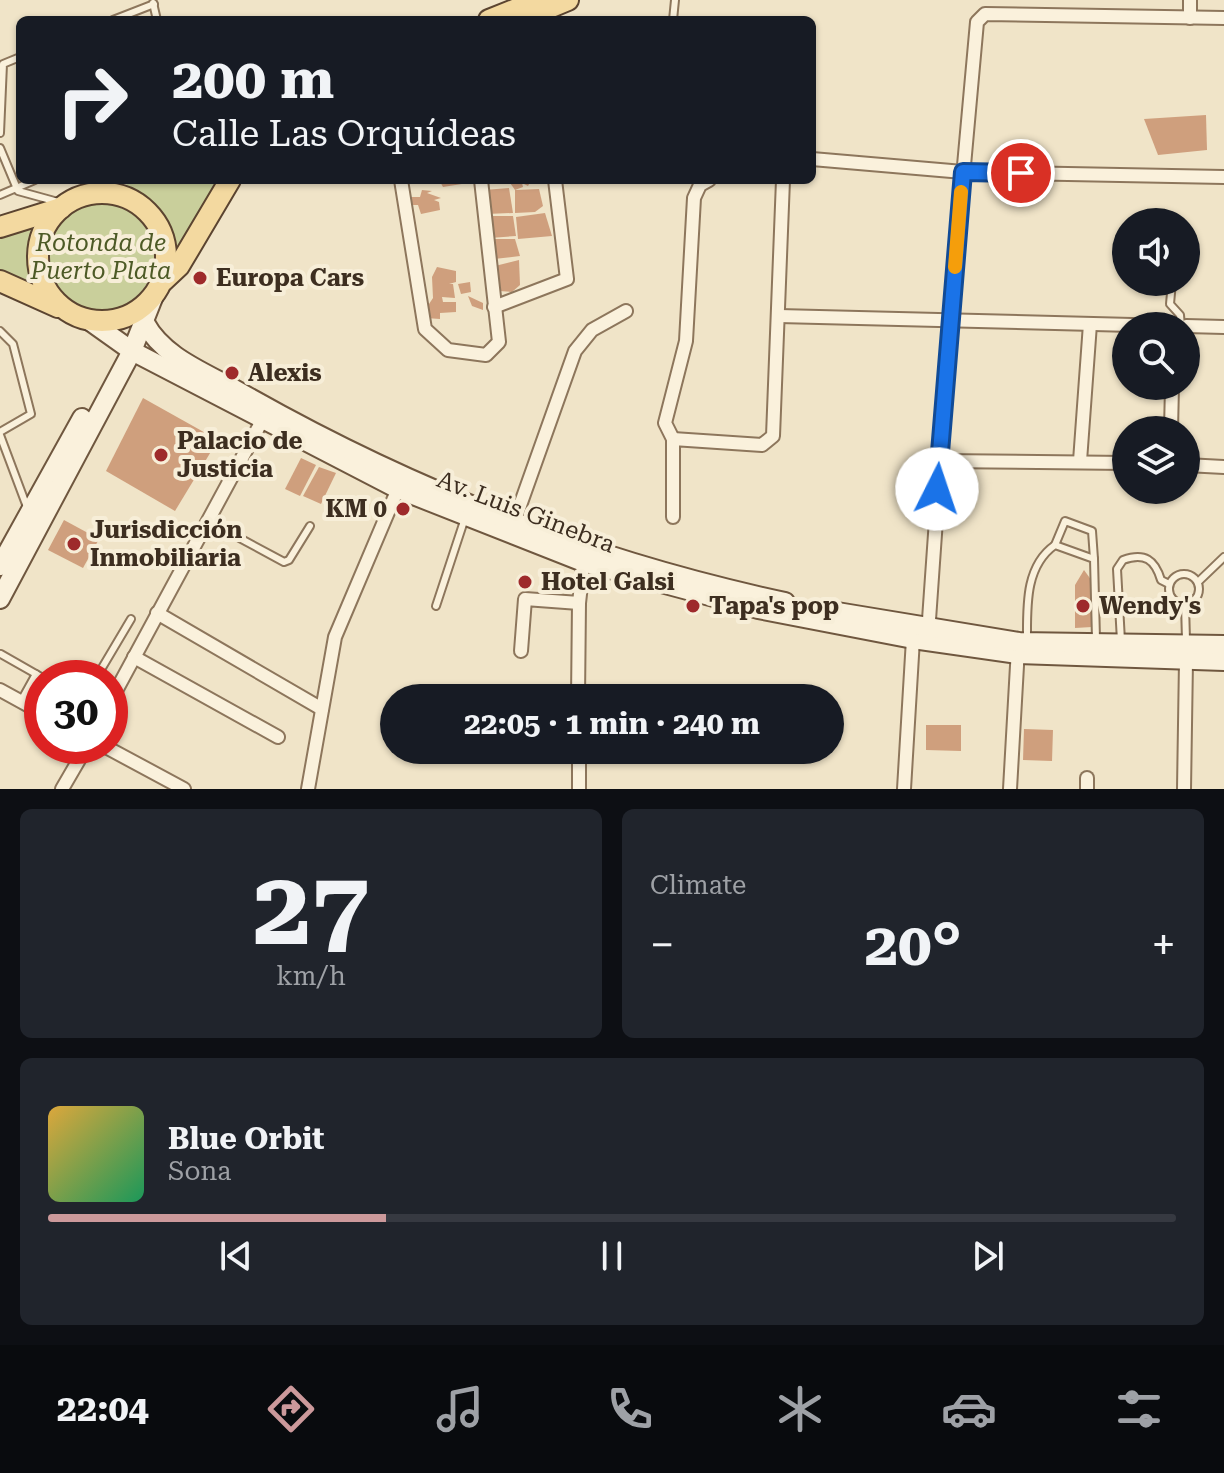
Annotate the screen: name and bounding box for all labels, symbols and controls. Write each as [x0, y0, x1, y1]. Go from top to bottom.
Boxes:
text: 200 m [172, 46, 334, 112]
icon: right [40, 48, 144, 152]
text: Calle Las Orquídeas [172, 113, 516, 155]
pin [987, 139, 1055, 207]
icon: arrive [999, 151, 1043, 195]
map controls [1112, 208, 1200, 504]
button: sound [1112, 208, 1200, 296]
park label: Rotonda de Puerto Plata [29, 229, 172, 285]
place label: Europa Cars [216, 264, 364, 292]
marker: Europa Cars [191, 269, 209, 287]
button: search [1112, 312, 1200, 400]
place label: Alexis [248, 359, 322, 387]
marker: Alexis [223, 364, 241, 382]
button: layers [1112, 416, 1200, 504]
place label: Palacio de Justicia [177, 427, 303, 483]
marker: Palacio de Justicia [152, 446, 170, 464]
position arrow [895, 447, 979, 531]
street label: Av. Luis Ginebra [433, 465, 619, 559]
place label: KM 0 [325, 495, 387, 523]
marker: KM 0 [394, 500, 412, 518]
place label: Jurisdicción Inmobiliaria [90, 516, 242, 572]
marker: Jurisdicción Inmobiliaria [65, 535, 83, 553]
place label: Hotel Galsi [541, 568, 675, 596]
marker: Hotel Galsi [516, 573, 534, 591]
place label: Tapa's pop [709, 592, 839, 620]
place label: Wendy's [1099, 592, 1201, 620]
marker: Tapa's pop [684, 597, 702, 615]
marker: Wendy's [1074, 597, 1092, 615]
speed limit sign: 30 [24, 660, 128, 764]
text: 22:05 · 1 min · 240 m [464, 706, 760, 741]
text: 27 [253, 848, 369, 969]
text: Climate [650, 870, 746, 900]
text: 20° [864, 909, 962, 980]
text: − [650, 919, 675, 971]
text: + [1151, 919, 1176, 971]
text: km/h [276, 961, 346, 991]
text: Blue Orbit [168, 1121, 324, 1156]
text: Sona [168, 1156, 231, 1186]
icon: previous [214, 1234, 258, 1278]
icon: pause [590, 1234, 634, 1278]
icon: next [966, 1234, 1010, 1278]
icon: directions [263, 1381, 319, 1437]
icon: music [432, 1381, 488, 1437]
icon: phone [602, 1381, 658, 1437]
icon: climate [772, 1381, 828, 1437]
icon: car [941, 1381, 997, 1437]
icon: filters [1111, 1381, 1167, 1437]
text: 22:04 [57, 1388, 149, 1430]

